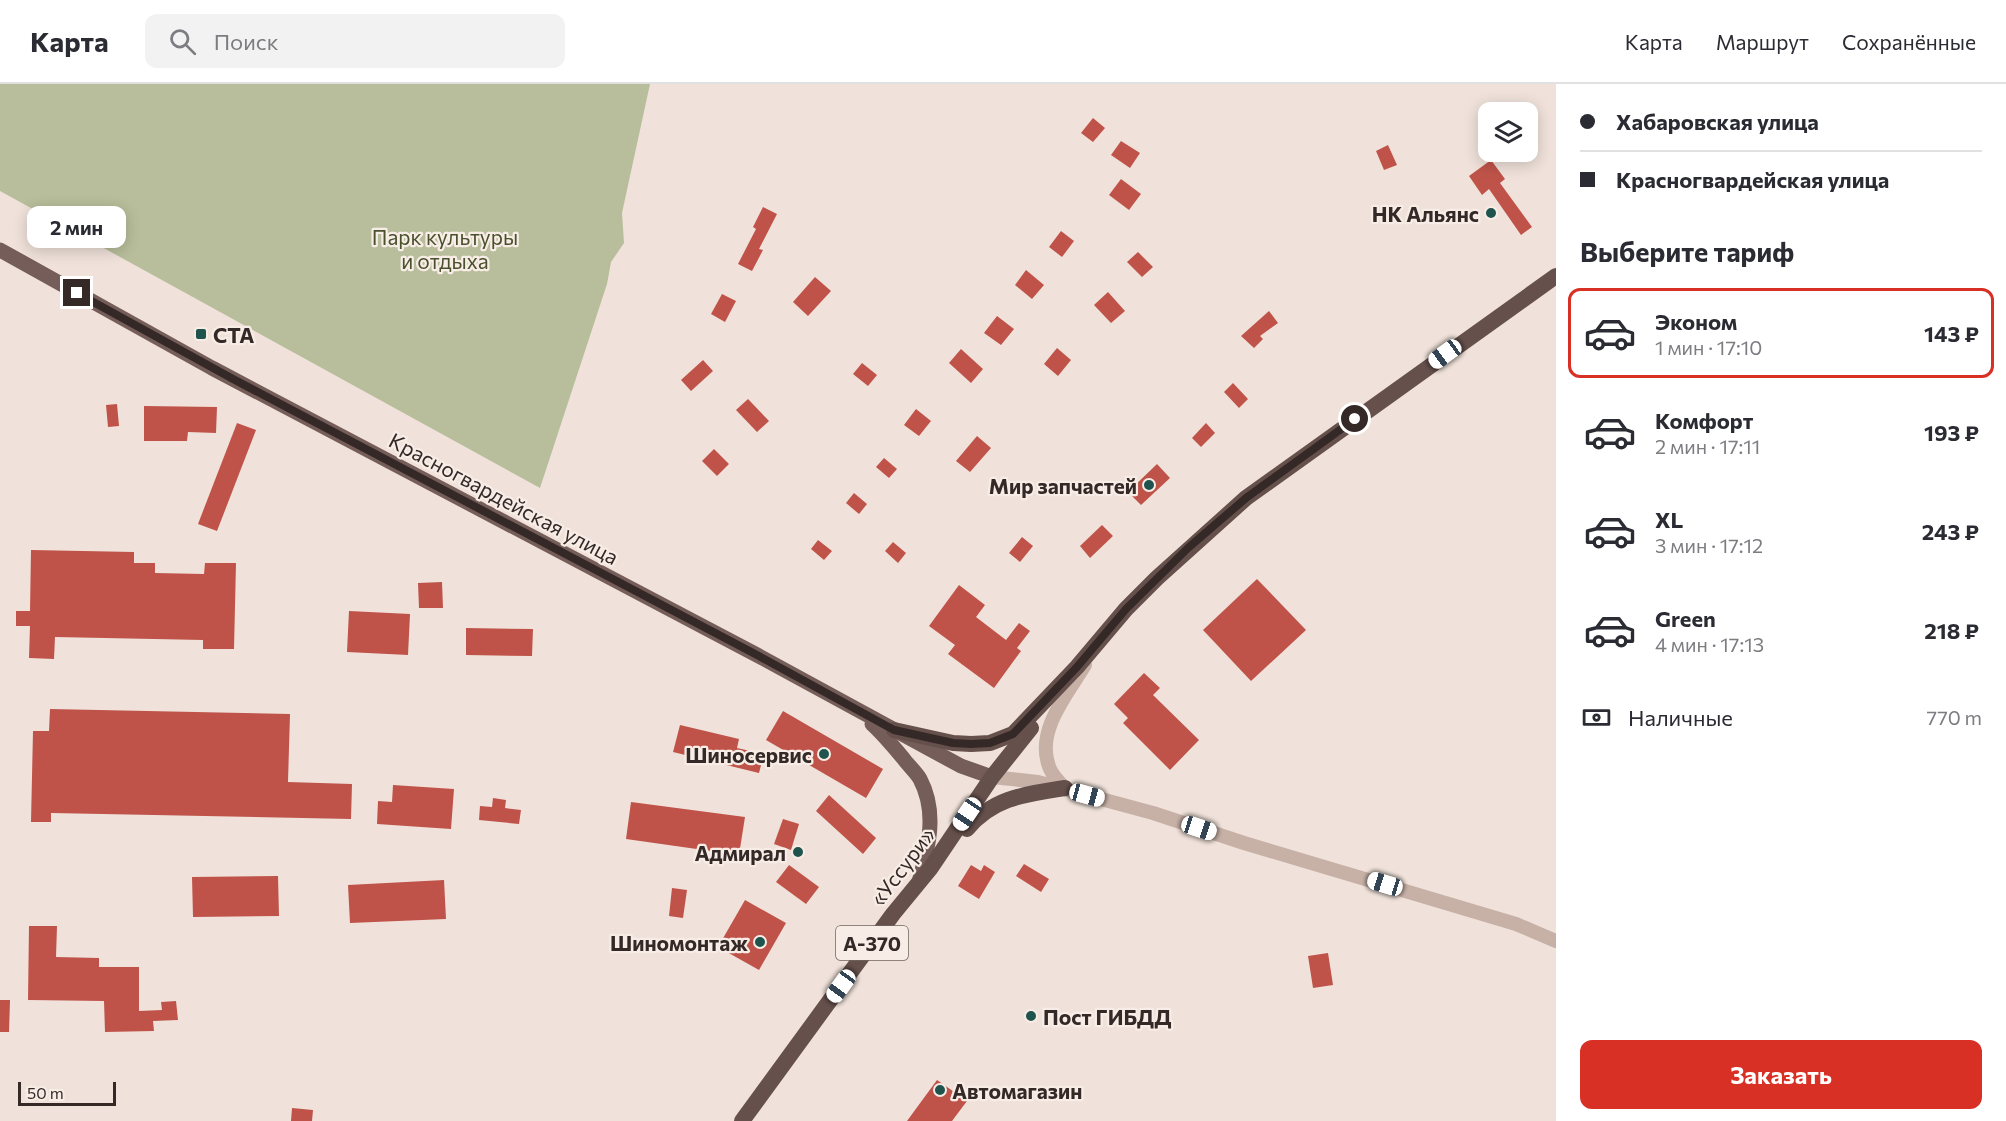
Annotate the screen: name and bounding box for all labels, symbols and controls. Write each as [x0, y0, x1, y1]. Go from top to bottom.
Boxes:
search box [145, 14, 565, 68]
text: Карта [30, 24, 109, 58]
icon: search [166, 25, 199, 58]
text: Поиск [214, 28, 278, 55]
text: Карта [1625, 29, 1683, 54]
text: Маршрут [1716, 29, 1809, 54]
text: Сохранённые [1842, 29, 1976, 54]
map controls [1478, 102, 1538, 162]
button: layers [1478, 102, 1538, 162]
text: Хабаровская улица [1616, 108, 1819, 135]
text: Красногвардейская улица [1616, 166, 1889, 193]
place label: НК Альянс [1372, 201, 1479, 226]
callout: 2 мин [28, 206, 127, 248]
marker: НК Альянс [1484, 206, 1498, 220]
text: 2 мин [50, 215, 103, 239]
park label: Парк культуры и отдыха [372, 224, 518, 273]
text: Выберите тариф [1580, 235, 1794, 268]
route end [63, 279, 90, 306]
icon: car [1583, 306, 1637, 360]
text: Эконом [1655, 308, 1737, 335]
text: 143 ₽ [1924, 320, 1979, 347]
place label: СТА [213, 322, 254, 347]
marker: СТА [194, 327, 208, 341]
text: 1 мин · 17:10 [1655, 335, 1762, 359]
car [1425, 336, 1465, 372]
route start [1341, 405, 1368, 432]
icon: car [1583, 405, 1637, 459]
text: Комфорт [1655, 407, 1753, 434]
text: 193 ₽ [1924, 419, 1979, 446]
street label: Красногвардейская улица [385, 427, 623, 569]
text: 2 мин · 17:11 [1655, 434, 1760, 458]
place label: Мир запчастей [989, 473, 1137, 498]
marker: Мир запчастей [1142, 478, 1156, 492]
icon: car [1583, 504, 1637, 558]
text: XL [1655, 506, 1683, 533]
text: 243 ₽ [1922, 518, 1979, 545]
text: 3 мин · 17:12 [1655, 533, 1763, 557]
icon: car [1583, 603, 1637, 657]
text: Green [1655, 605, 1716, 632]
text: 218 ₽ [1924, 617, 1979, 644]
text: 4 мин · 17:13 [1655, 632, 1764, 656]
icon: cash [1580, 701, 1613, 734]
text: Наличные [1628, 704, 1733, 731]
text: 770 m [1927, 705, 1982, 729]
place label: Шиносервис [685, 742, 812, 767]
marker: Шиносервис [817, 747, 831, 761]
car [1067, 782, 1107, 808]
car [949, 794, 985, 834]
car [1179, 814, 1219, 842]
street label: «Уссури» [865, 822, 939, 910]
place label: Адмирал [694, 840, 786, 865]
marker: Адмирал [791, 845, 805, 859]
car [1365, 870, 1405, 898]
road number: А-370 [836, 926, 908, 960]
place label: Шиномонтаж [610, 930, 748, 955]
marker: Шиномонтаж [753, 935, 767, 949]
car [823, 966, 859, 1006]
place label: Пост ГИБДД [1043, 1004, 1171, 1029]
marker: Пост ГИБДД [1024, 1009, 1038, 1023]
button: Заказать [1580, 1040, 1982, 1109]
place label: Автомагазин [952, 1078, 1082, 1103]
scale bar [18, 1079, 116, 1106]
text: 50 m [27, 1083, 64, 1102]
marker: Автомагазин [933, 1083, 947, 1097]

